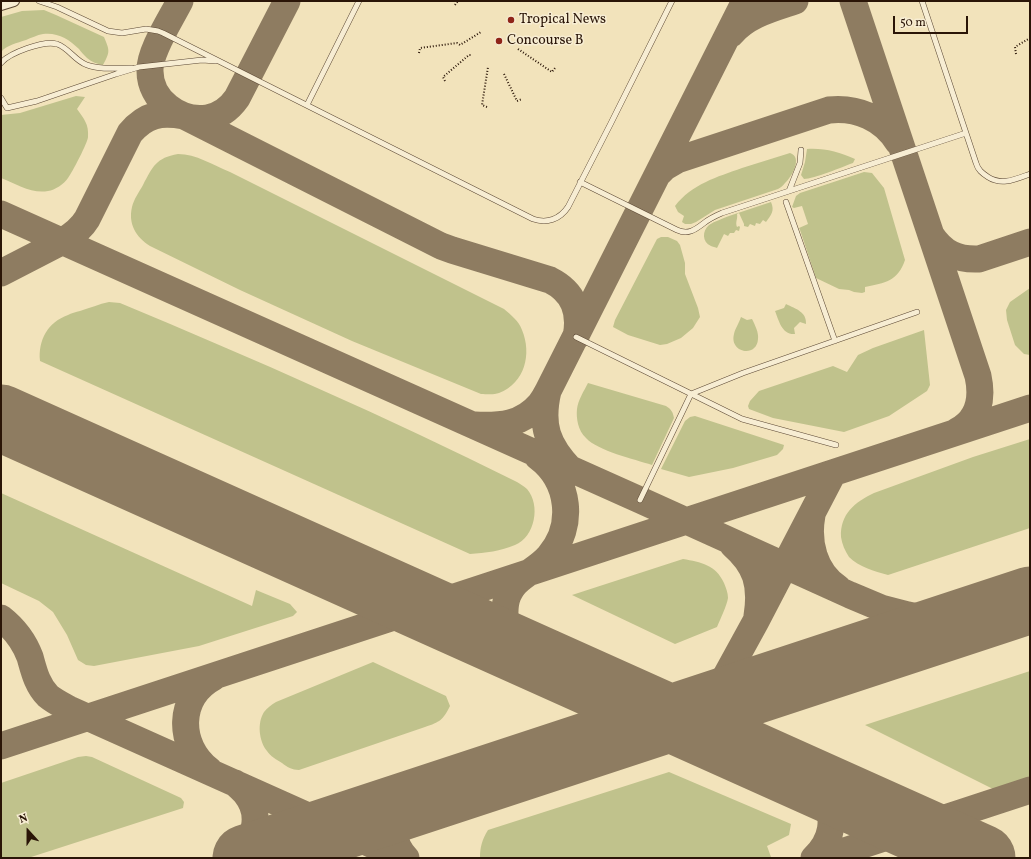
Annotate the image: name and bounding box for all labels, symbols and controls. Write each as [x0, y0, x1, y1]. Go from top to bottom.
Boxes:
scale bar [895, 8, 970, 34]
place label: Tropical News [519, 12, 606, 28]
marker: Tropical News [506, 15, 516, 25]
text: 50 m [900, 15, 926, 31]
place label: Concourse B [507, 33, 584, 49]
marker: Concourse B [494, 36, 504, 46]
north arrow [8, 811, 48, 851]
text: N [17, 811, 30, 828]

